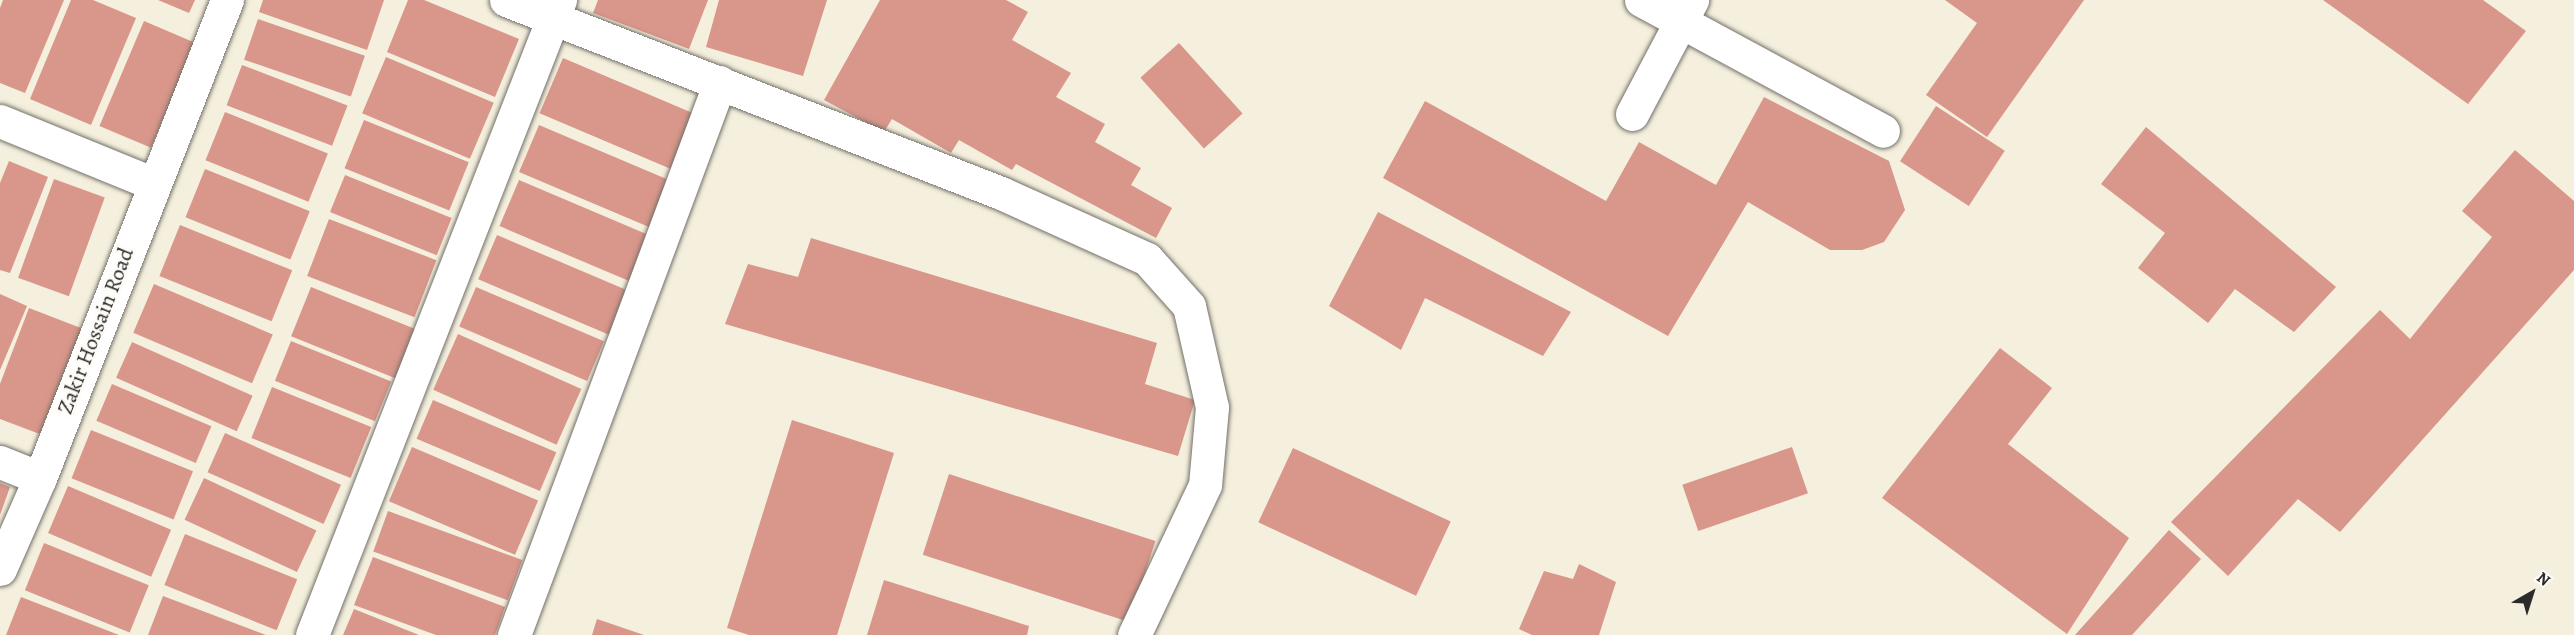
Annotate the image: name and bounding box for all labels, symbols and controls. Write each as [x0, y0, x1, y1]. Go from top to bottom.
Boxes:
street label: Zakir Hossain Road [52, 244, 140, 418]
north arrow [2502, 563, 2562, 623]
text: N [2532, 567, 2555, 591]

